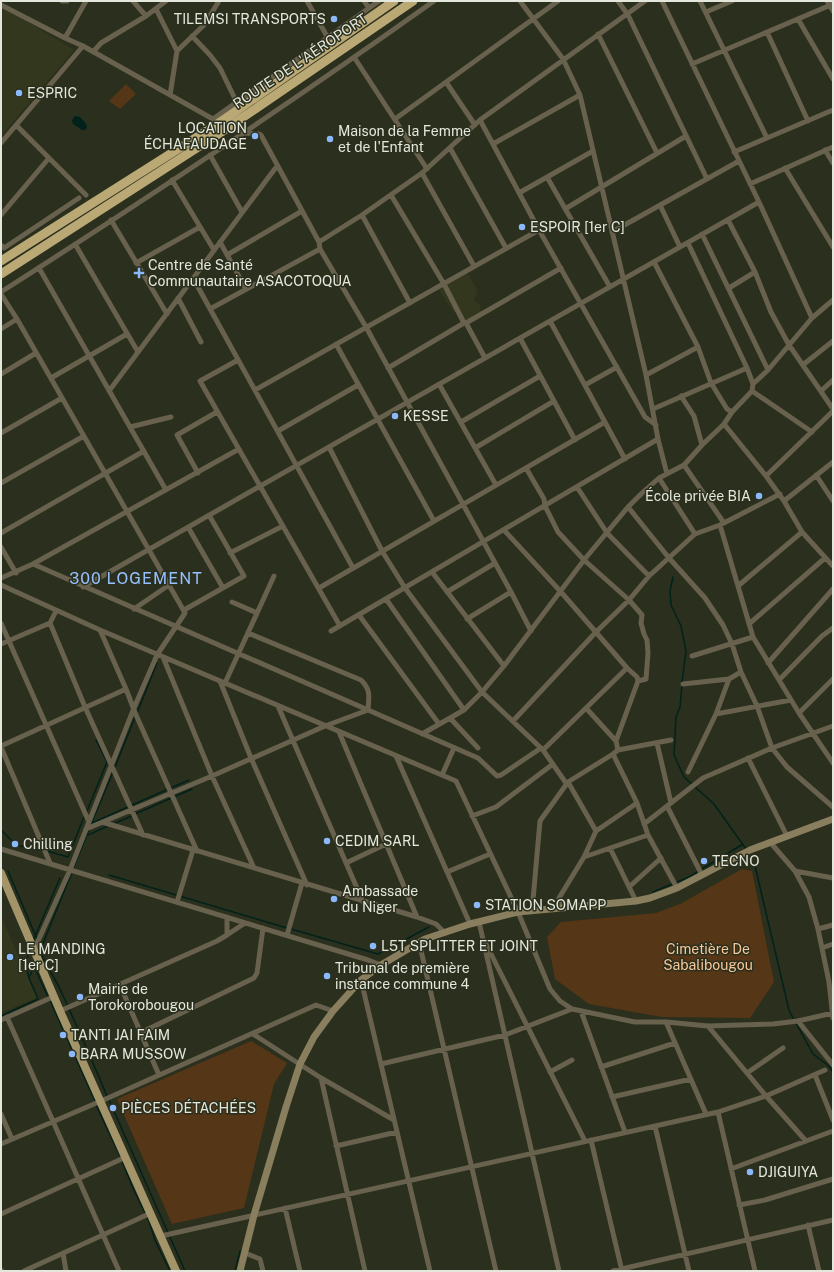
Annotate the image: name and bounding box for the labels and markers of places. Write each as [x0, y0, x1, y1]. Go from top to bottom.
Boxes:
place label: TILEMSI TRANSPORTS [174, 11, 326, 27]
marker: TILEMSI TRANSPORTS [329, 14, 339, 24]
place label: ESPRIC [27, 85, 77, 101]
marker: ESPRIC [14, 88, 24, 98]
place label: LOCATION ÉCHAFAUDAGE [144, 120, 247, 152]
place label: Maison de la Femme et de l'Enfant [338, 123, 471, 155]
marker: LOCATION ÉCHAFAUDAGE [250, 131, 260, 141]
marker: Maison de la Femme et de l'Enfant [325, 134, 335, 144]
place label: ESPOIR [1er C] [530, 219, 625, 235]
marker: ESPOIR [1er C] [517, 222, 527, 232]
place label: Centre de Santé Communautaire ASACOTOQUA [148, 257, 352, 289]
marker: Centre de Santé Communautaire ASACOTOQUA [133, 267, 145, 279]
place label: KESSE [403, 408, 449, 424]
marker: KESSE [390, 411, 400, 421]
place label: École privée BIA [645, 487, 751, 504]
marker: École privée BIA [754, 491, 764, 501]
place label: CEDIM SARL [335, 833, 420, 849]
place label: Chilling [23, 836, 73, 852]
marker: CEDIM SARL [322, 836, 332, 846]
marker: Chilling [10, 839, 20, 849]
place label: TECNO [712, 853, 759, 869]
marker: TECNO [699, 856, 709, 866]
place label: Ambassade du Niger [342, 883, 418, 915]
marker: Ambassade du Niger [329, 894, 339, 904]
place label: STATION SOMAPP [485, 897, 606, 913]
marker: STATION SOMAPP [472, 900, 482, 910]
place label: L5T SPLITTER ET JOINT [381, 938, 538, 954]
place label: LE MANDING [1er C] [18, 941, 106, 973]
marker: L5T SPLITTER ET JOINT [368, 941, 378, 951]
marker: LE MANDING [1er C] [5, 952, 15, 962]
place label: Tribunal de première instance commune 4 [335, 960, 470, 992]
marker: Tribunal de première instance commune 4 [322, 971, 332, 981]
place label: Mairie de Torokorobougou [88, 981, 194, 1013]
marker: Mairie de Torokorobougou [75, 992, 85, 1002]
place label: TANTI JAI FAIM [71, 1027, 170, 1043]
marker: TANTI JAI FAIM [58, 1030, 68, 1040]
place label: BARA MUSSOW [80, 1046, 187, 1062]
marker: BARA MUSSOW [67, 1049, 77, 1059]
place label: PIÈCES DÉTACHÉES [121, 1099, 256, 1116]
marker: PIÈCES DÉTACHÉES [108, 1103, 118, 1113]
place label: DJIGUIYA [758, 1164, 818, 1180]
marker: DJIGUIYA [745, 1167, 755, 1177]

